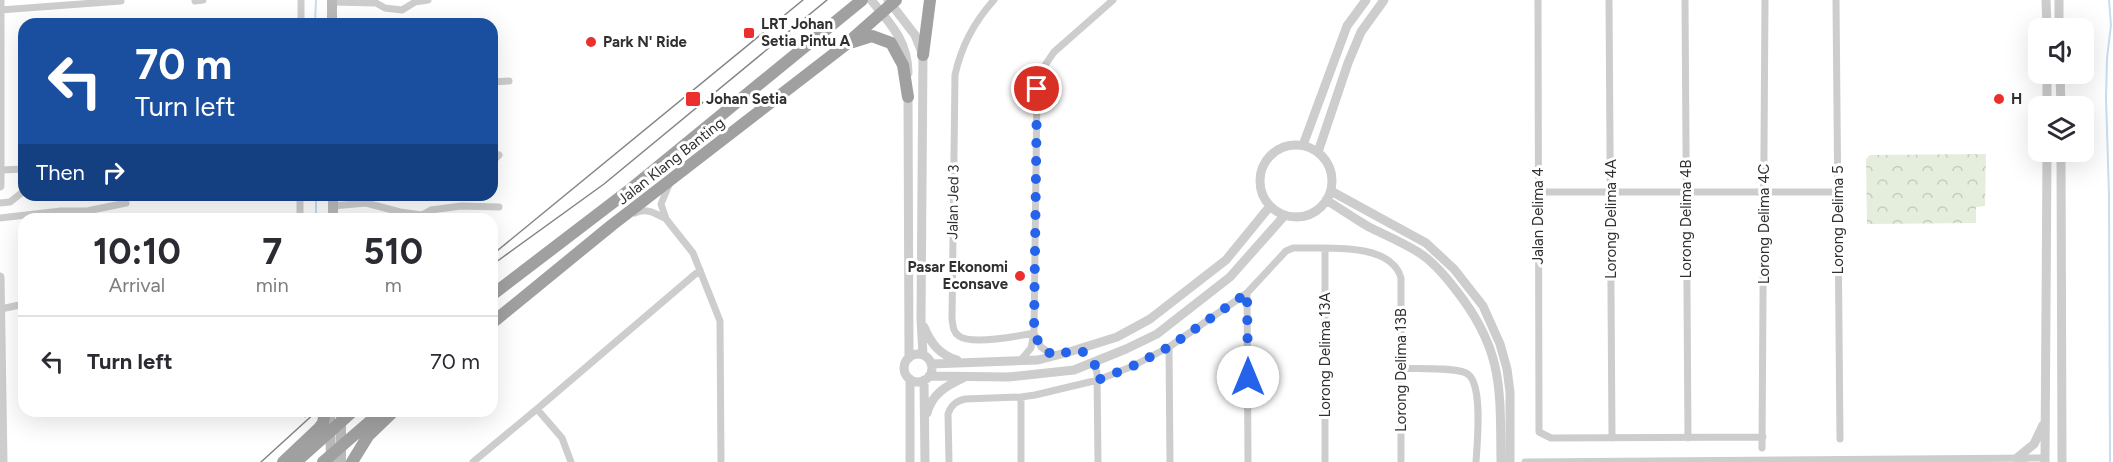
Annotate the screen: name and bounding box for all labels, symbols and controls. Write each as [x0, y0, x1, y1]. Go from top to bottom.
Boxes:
place label: LRT Johan Setia Pintu A [761, 15, 851, 50]
map controls [2028, 18, 2094, 162]
button: sound [2028, 18, 2094, 84]
marker: LRT Johan Setia Pintu A [742, 26, 756, 40]
place label: Park N' Ride [603, 33, 688, 51]
marker: Park N' Ride [584, 35, 598, 49]
text: 70 m [135, 39, 232, 90]
icon: left [36, 42, 114, 120]
pin [1011, 63, 1062, 114]
icon: arrive [1020, 72, 1053, 105]
text: Turn left [135, 90, 235, 123]
marker: Johan Setia [684, 90, 702, 108]
place label: Johan Setia [706, 90, 787, 108]
place label: H [2011, 90, 2022, 108]
marker: H [1992, 92, 2006, 106]
button: layers [2028, 96, 2094, 162]
street label: Jalan Klang Banting [614, 114, 728, 208]
icon: right [97, 156, 130, 189]
text: Then [36, 159, 85, 186]
street label: Lorong Delima 4A [1602, 159, 1620, 279]
street label: Lorong Delima 4B [1677, 159, 1695, 279]
street label: Lorong Delima 4C [1755, 163, 1773, 284]
street label: Jalan Jed 3 [943, 164, 963, 240]
street label: Lorong Delima 5 [1829, 165, 1847, 275]
street label: Jalan Delima 4 [1529, 167, 1547, 265]
text: 10:10 [93, 230, 181, 273]
text: 7 [262, 230, 282, 273]
text: 510 [364, 230, 423, 273]
place label: Pasar Ekonomi Econsave [907, 258, 1009, 293]
marker: Pasar Ekonomi Econsave [1013, 269, 1027, 283]
text: Arrival [109, 273, 165, 297]
text: min [256, 273, 289, 297]
text: m [385, 273, 402, 297]
street label: Lorong Delima 13A [1316, 292, 1334, 418]
street label: Lorong Delima 13B [1392, 308, 1410, 432]
icon: left [36, 345, 69, 378]
position arrow [1216, 345, 1280, 409]
text: Turn left [87, 348, 173, 375]
text: 70 m [430, 348, 480, 375]

